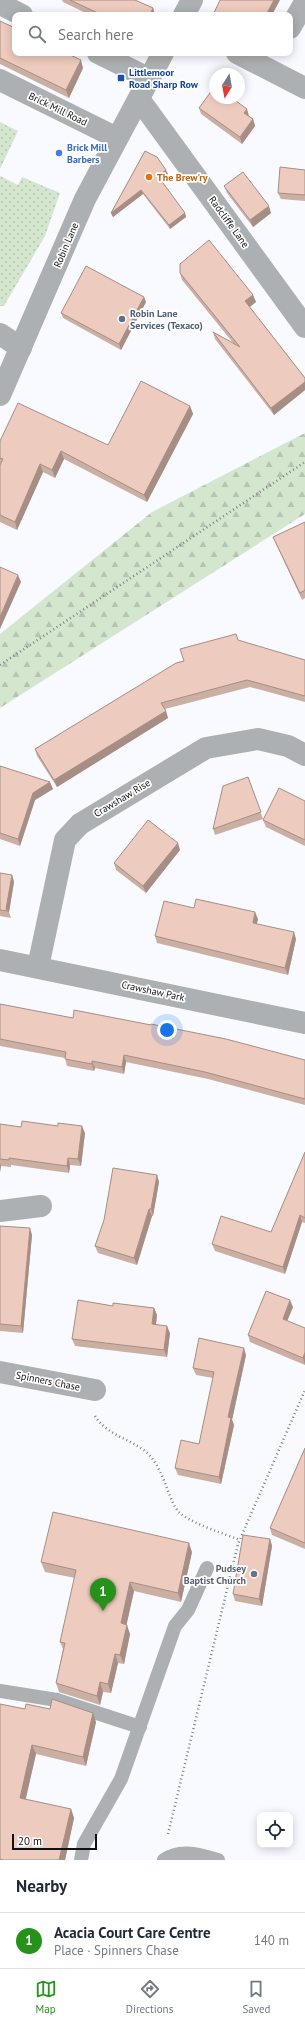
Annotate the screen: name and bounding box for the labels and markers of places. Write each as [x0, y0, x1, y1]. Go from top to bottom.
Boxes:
place label: Littlemoor Road Sharp Row [129, 66, 199, 91]
marker: Littlemoor Road Sharp Row [116, 73, 126, 83]
place label: Brick Mill Barbers [67, 141, 107, 166]
marker: Brick Mill Barbers [54, 148, 64, 158]
place label: The Brew'ry [157, 171, 208, 184]
marker: The Brew'ry [144, 172, 154, 182]
place label: Robin Lane Services (Texaco) [130, 307, 203, 332]
marker: Robin Lane Services (Texaco) [117, 314, 127, 324]
place label: Pudsey Baptist Church [184, 1562, 246, 1587]
marker: Pudsey Baptist Church [249, 1569, 259, 1579]
pin: 1 [90, 1578, 116, 1611]

